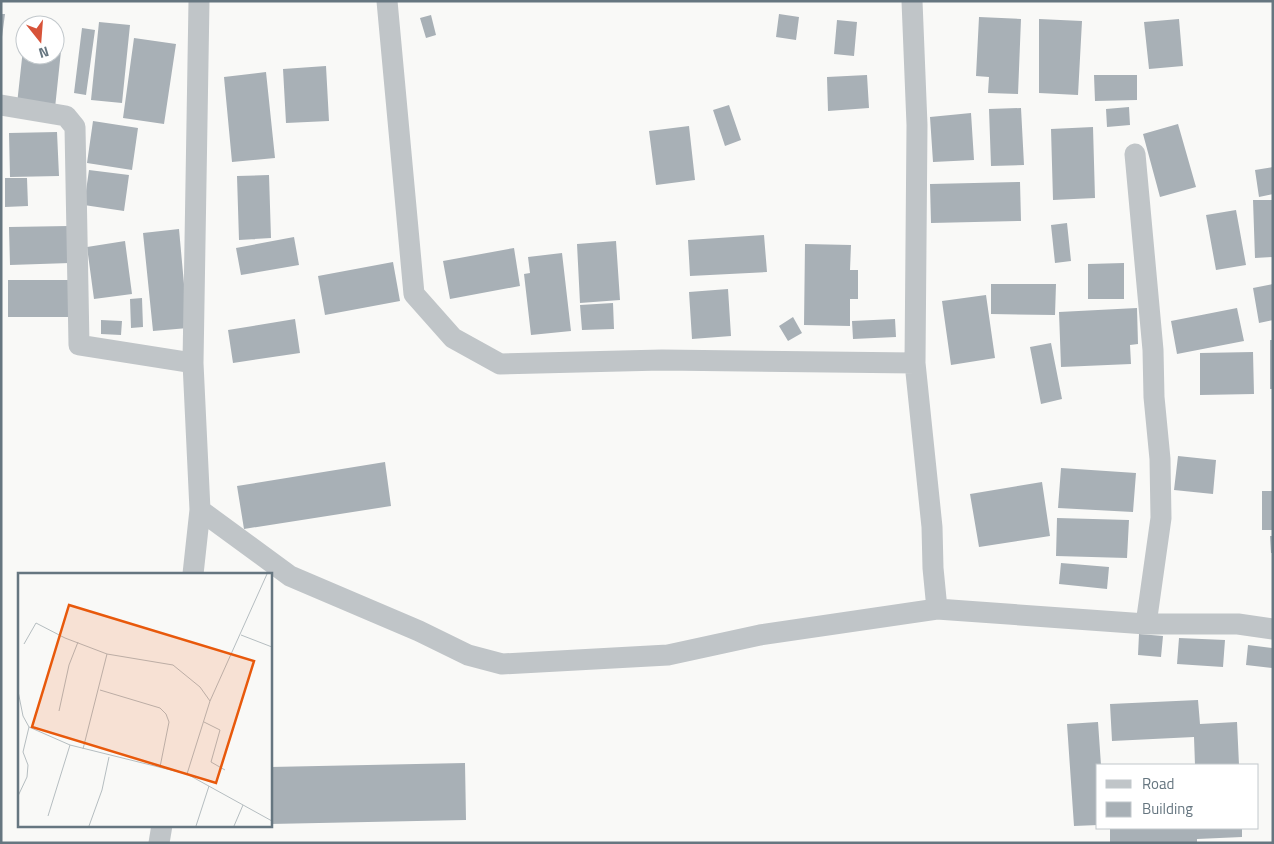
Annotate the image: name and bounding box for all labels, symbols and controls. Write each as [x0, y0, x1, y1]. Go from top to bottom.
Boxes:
north arrow [15, 15, 65, 65]
text: N [36, 41, 52, 64]
inset map [18, 573, 271, 826]
legend [1096, 764, 1259, 829]
text: Road [1142, 772, 1174, 795]
text: Building [1142, 797, 1193, 820]

